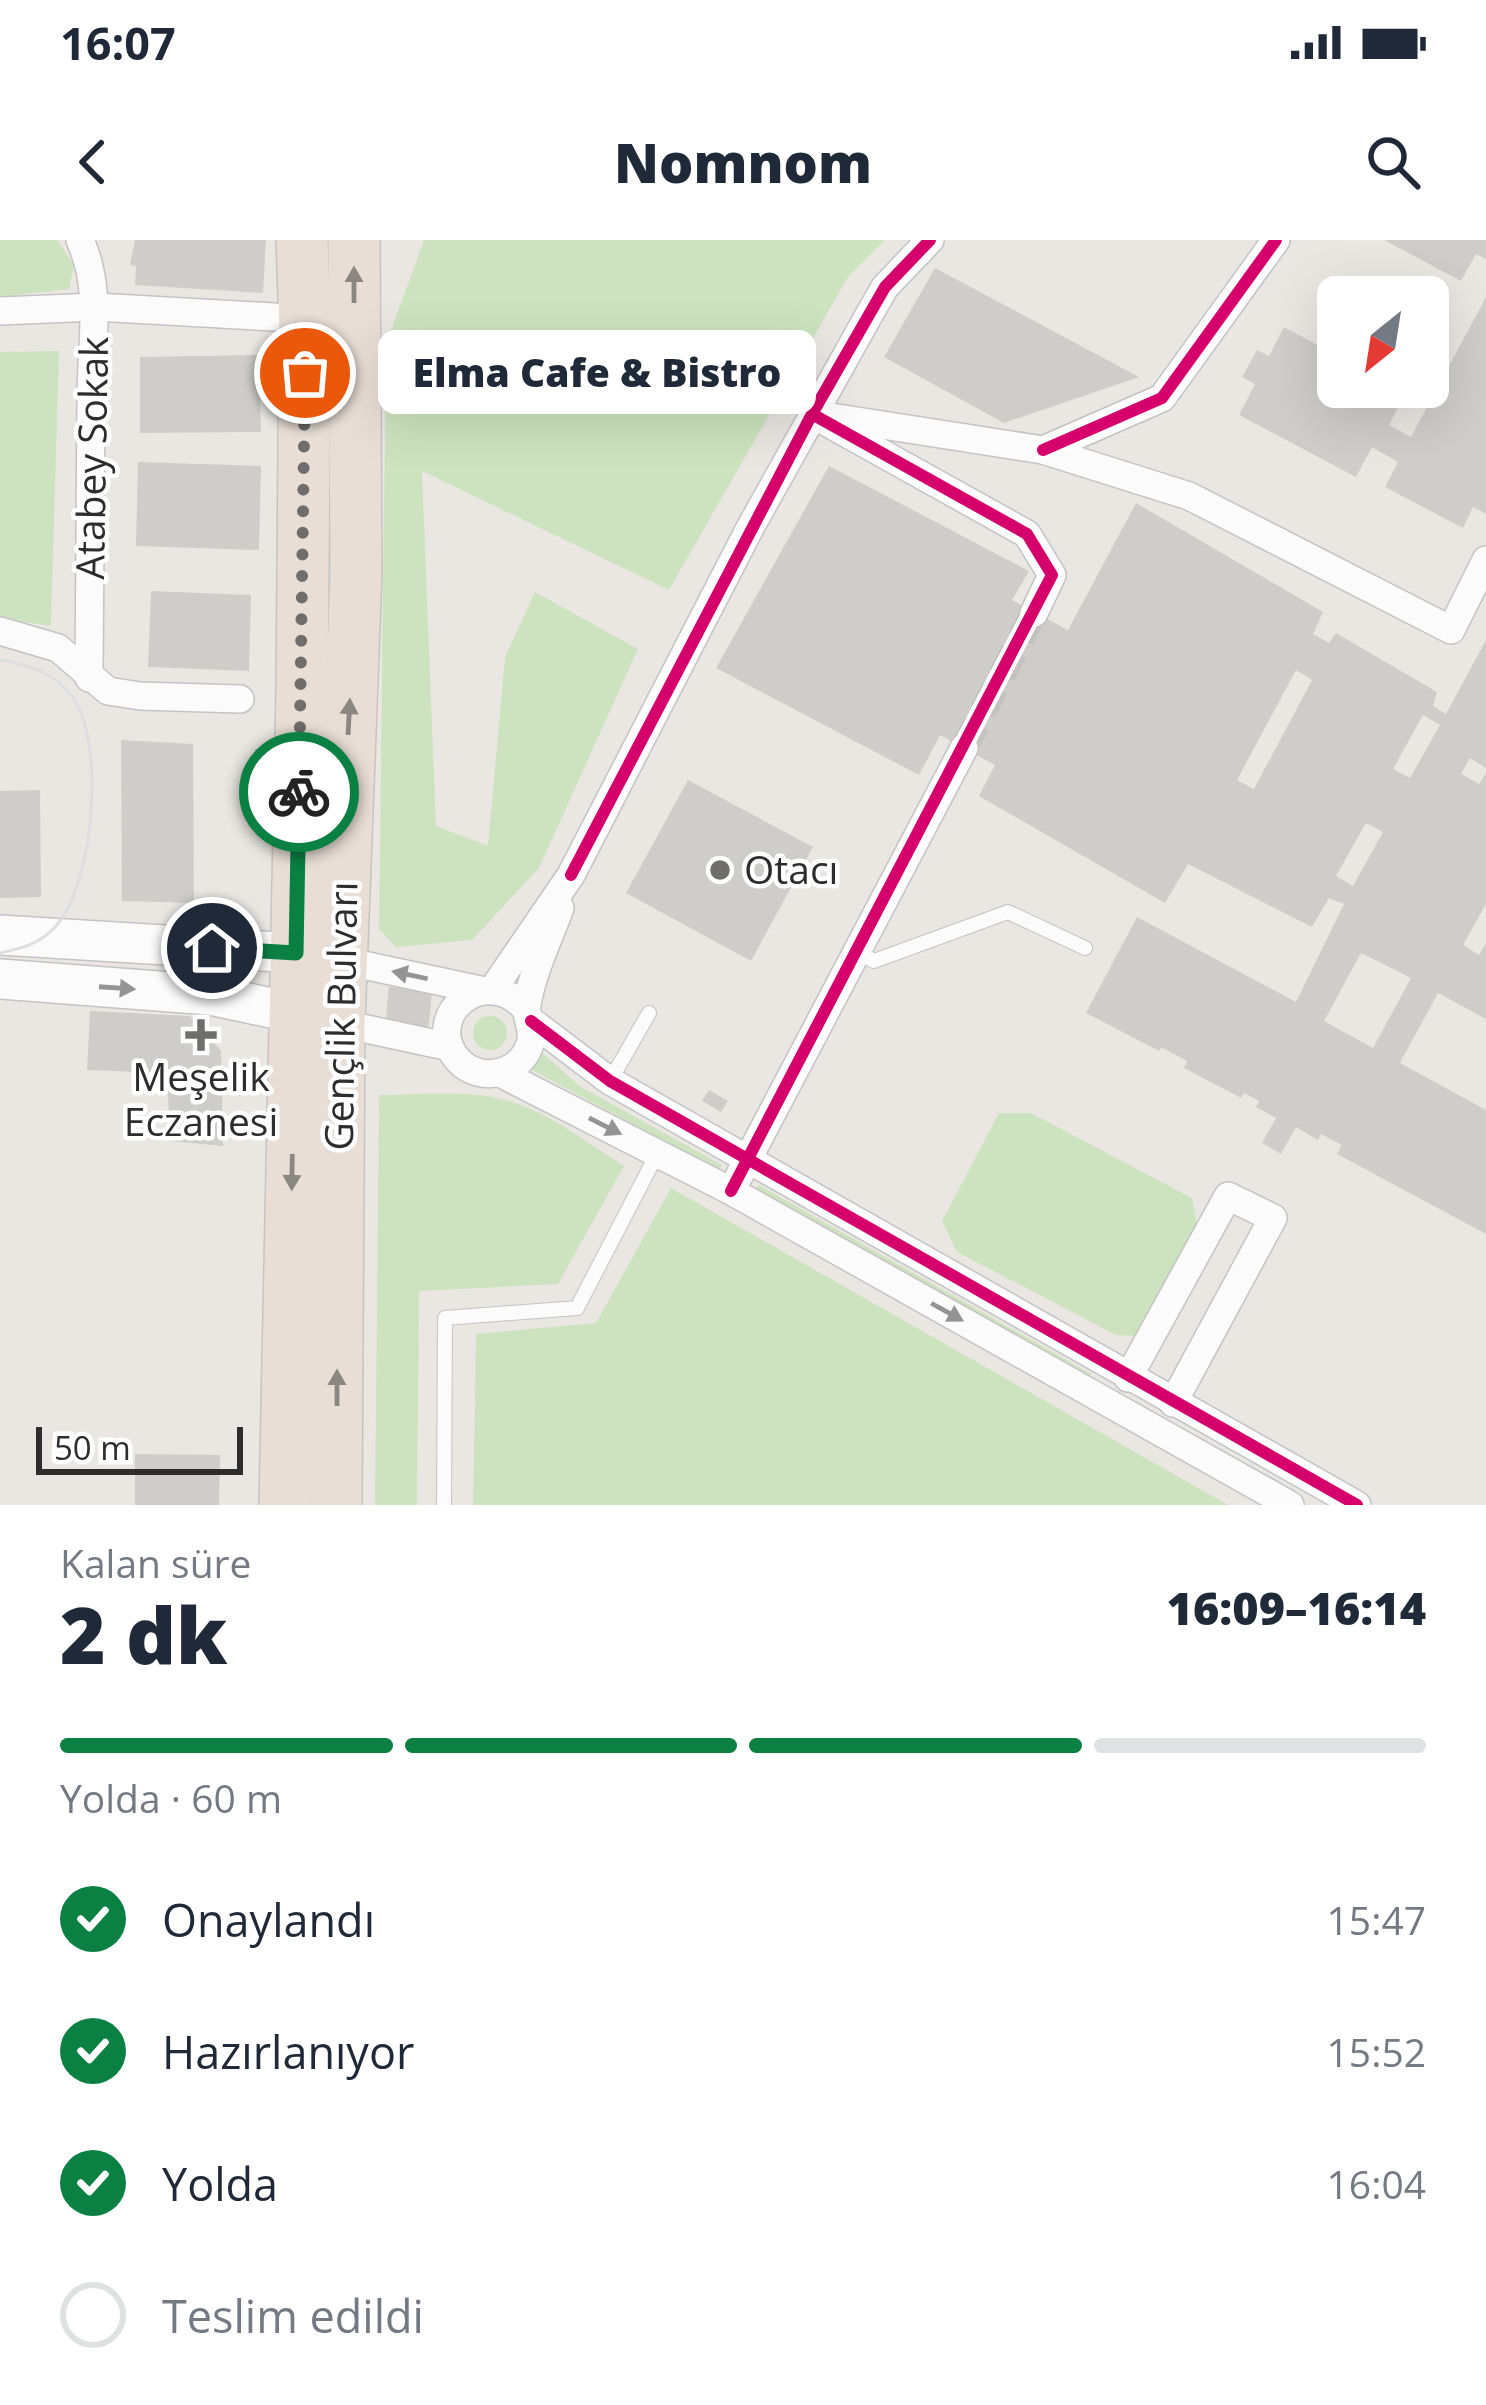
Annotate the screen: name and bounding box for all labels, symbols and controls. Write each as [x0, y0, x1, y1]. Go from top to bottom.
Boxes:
text: 16:07 [60, 12, 176, 73]
text: Nomnom [614, 125, 872, 199]
icon: back [60, 129, 126, 195]
icon: search [1360, 129, 1426, 195]
one-way arrow [344, 265, 364, 303]
north arrow [1317, 276, 1449, 408]
map controls [1317, 276, 1449, 408]
pin [254, 322, 356, 424]
callout: Elma Cafe & Bistro [377, 331, 815, 415]
street label: Atabey Sokak [62, 335, 119, 580]
icon: bag [272, 340, 338, 406]
text: Elma Cafe & Bistro [413, 345, 781, 398]
one-way arrow [340, 698, 359, 735]
courier [239, 732, 359, 852]
icon: bike [266, 759, 332, 825]
place label: Otacı [744, 842, 838, 895]
marker: Otacı [707, 857, 733, 883]
street label: Gençlik Bulvarı [311, 881, 368, 1151]
pin [161, 897, 263, 999]
icon: home [179, 915, 245, 981]
one-way arrow [391, 964, 429, 983]
one-way arrow [99, 978, 136, 997]
marker: Meşelik Eczanesi [188, 1022, 214, 1048]
place label: Meşelik Eczanesi [124, 1049, 278, 1147]
one-way arrow [587, 1115, 622, 1135]
one-way arrow [283, 1154, 302, 1192]
one-way arrow [930, 1301, 964, 1322]
one-way arrow [327, 1368, 346, 1406]
scale bar [36, 1421, 243, 1474]
text: 50 m [54, 1425, 131, 1470]
text: Kalan süre [60, 1536, 251, 1589]
text: 16:09–16:14 [1167, 1577, 1426, 1638]
text: 2 dk [60, 1581, 228, 1687]
text: Yolda · 60 m [60, 1771, 282, 1824]
icon: check [60, 1886, 126, 1952]
text: Onaylandı [162, 1889, 375, 1950]
text: 15:47 [1327, 1893, 1426, 1946]
icon: check [60, 2018, 126, 2084]
text: Hazırlanıyor [162, 2021, 414, 2082]
text: 15:52 [1327, 2025, 1426, 2078]
icon: check [60, 2150, 126, 2216]
text: Yolda [162, 2153, 278, 2214]
text: 16:04 [1327, 2157, 1426, 2210]
text: Teslim edildi [162, 2285, 424, 2346]

